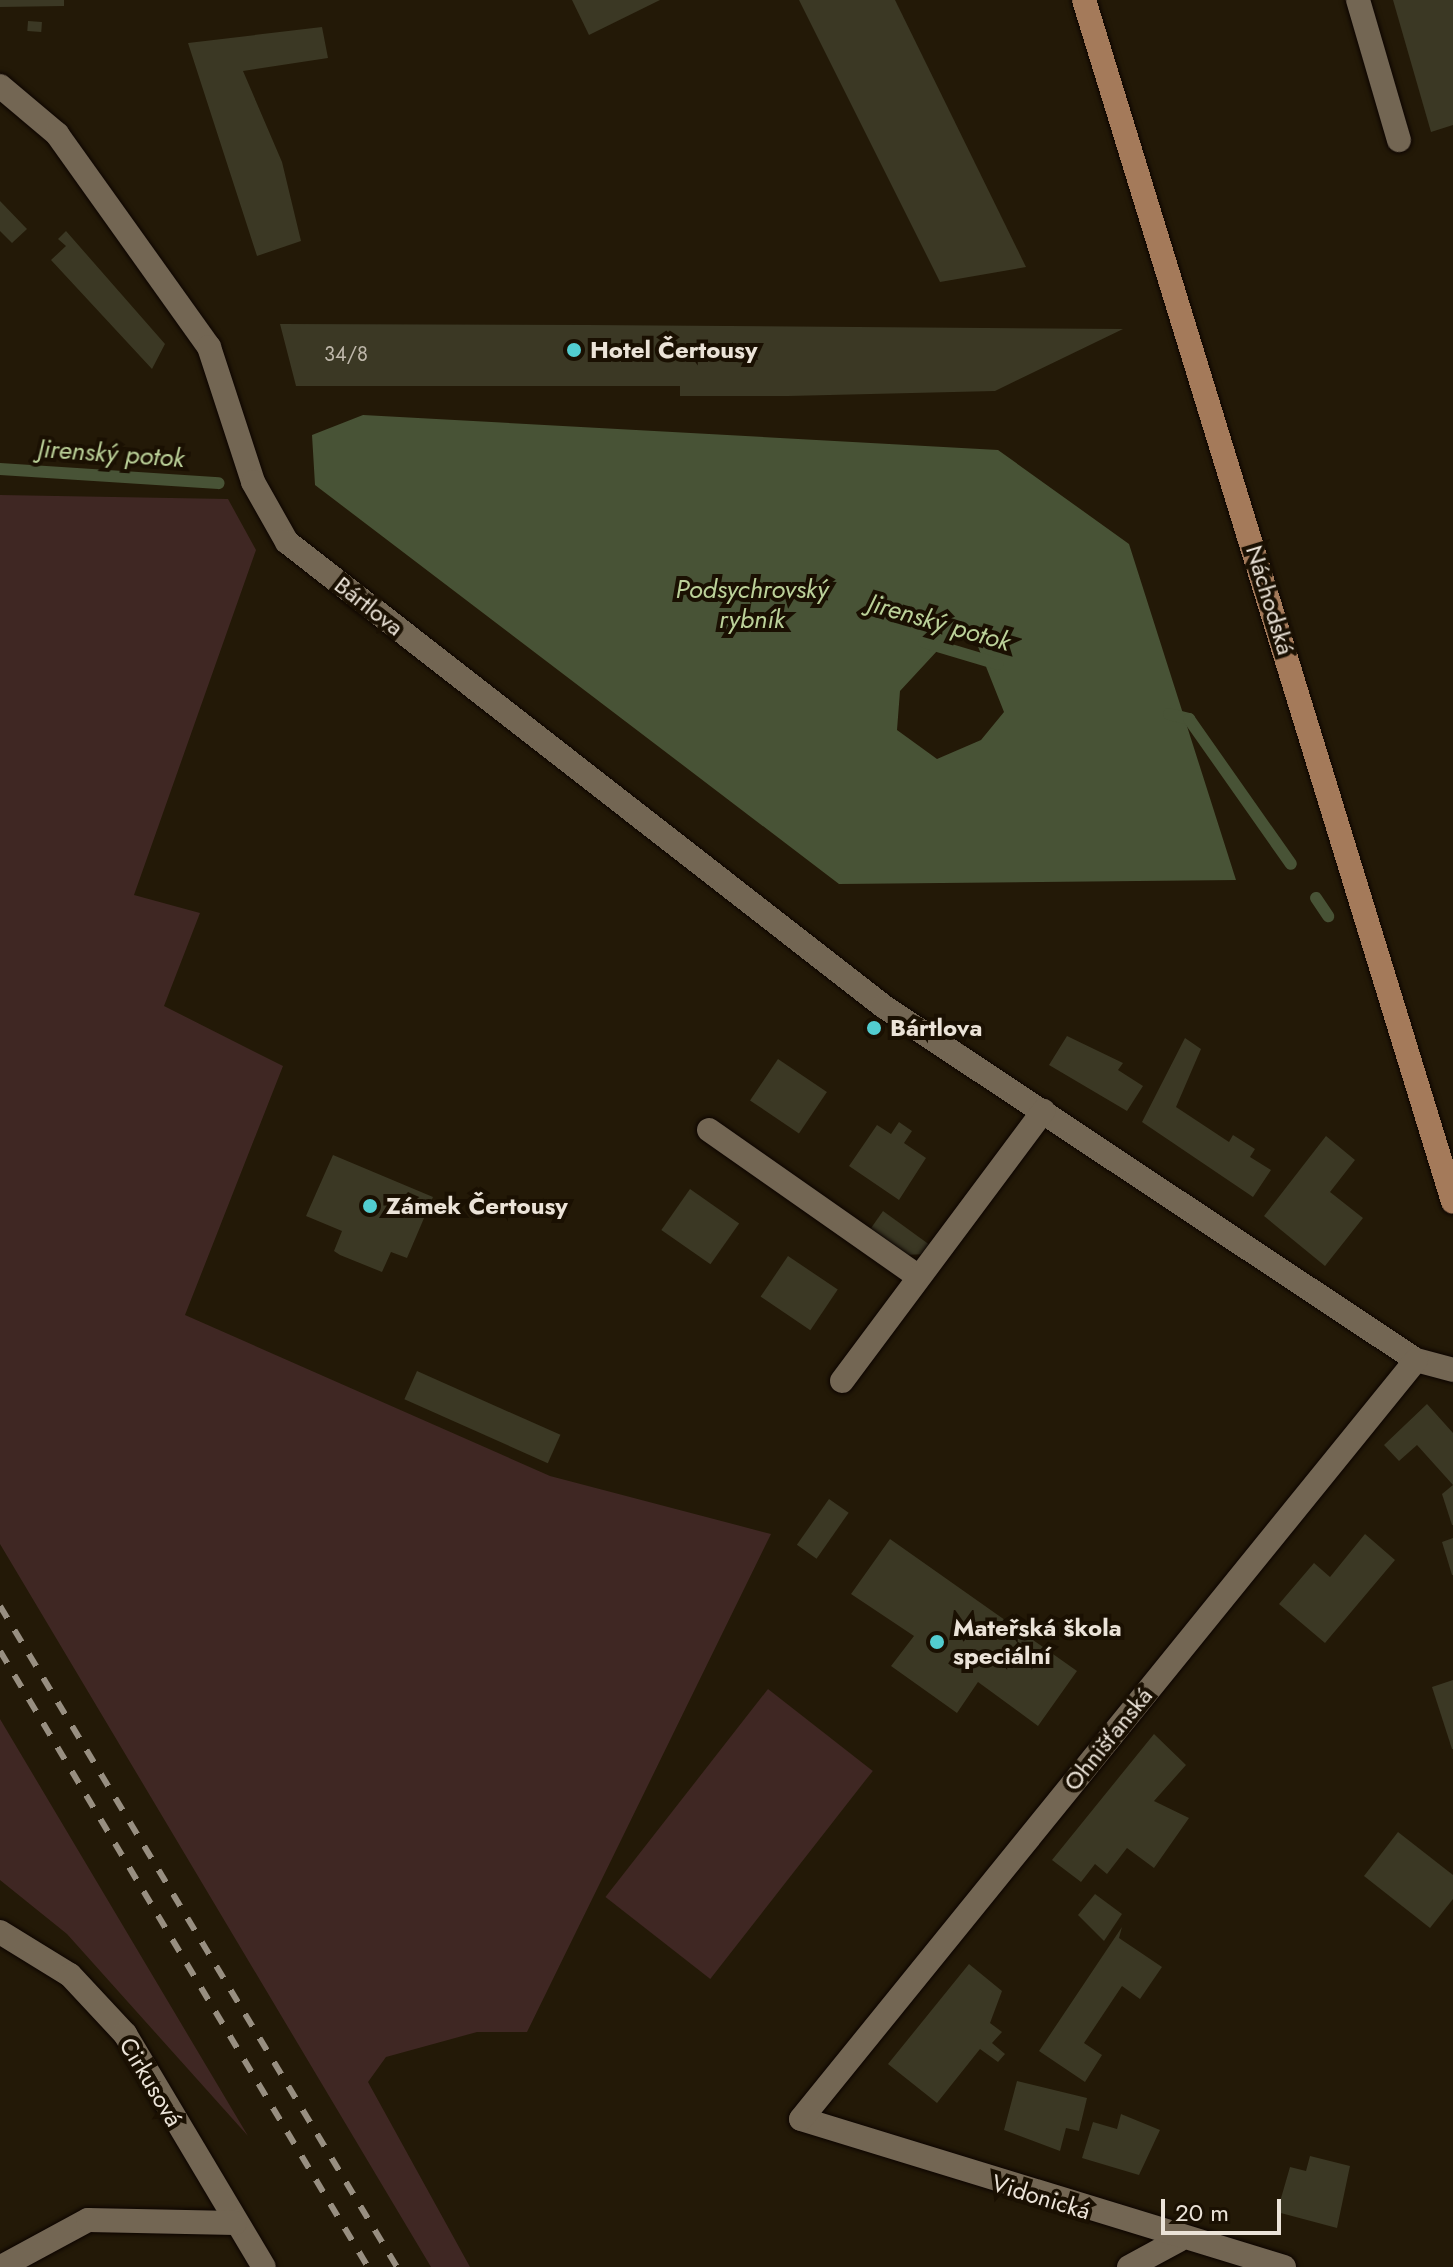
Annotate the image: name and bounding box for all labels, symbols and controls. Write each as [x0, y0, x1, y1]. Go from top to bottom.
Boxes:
place label: Hotel Čertousy [590, 336, 757, 364]
marker: Hotel Čertousy [565, 341, 583, 359]
house number: 34/8 [324, 342, 368, 366]
water label: Jirenský potok [37, 433, 185, 475]
street label: Náchodská [1240, 542, 1300, 658]
street label: Bártlova [329, 570, 409, 642]
water label: Podsychrovský rybník [676, 574, 828, 636]
water label: Jirenský potok [864, 588, 1014, 658]
place label: Bártlova [890, 1014, 982, 1042]
marker: Bártlova [865, 1019, 883, 1037]
place label: Zámek Čertousy [386, 1192, 568, 1220]
marker: Zámek Čertousy [361, 1197, 379, 1215]
place label: Mateřská škola speciální [953, 1614, 1122, 1670]
marker: Mateřská škola speciální [928, 1633, 946, 1651]
street label: Ohnišťanská [1058, 1682, 1158, 1796]
street label: Cirkusová [113, 2032, 189, 2132]
street label: Vidonická [988, 2168, 1094, 2226]
scale bar [1165, 2183, 1285, 2233]
text: 20 m [1175, 2195, 1229, 2230]

